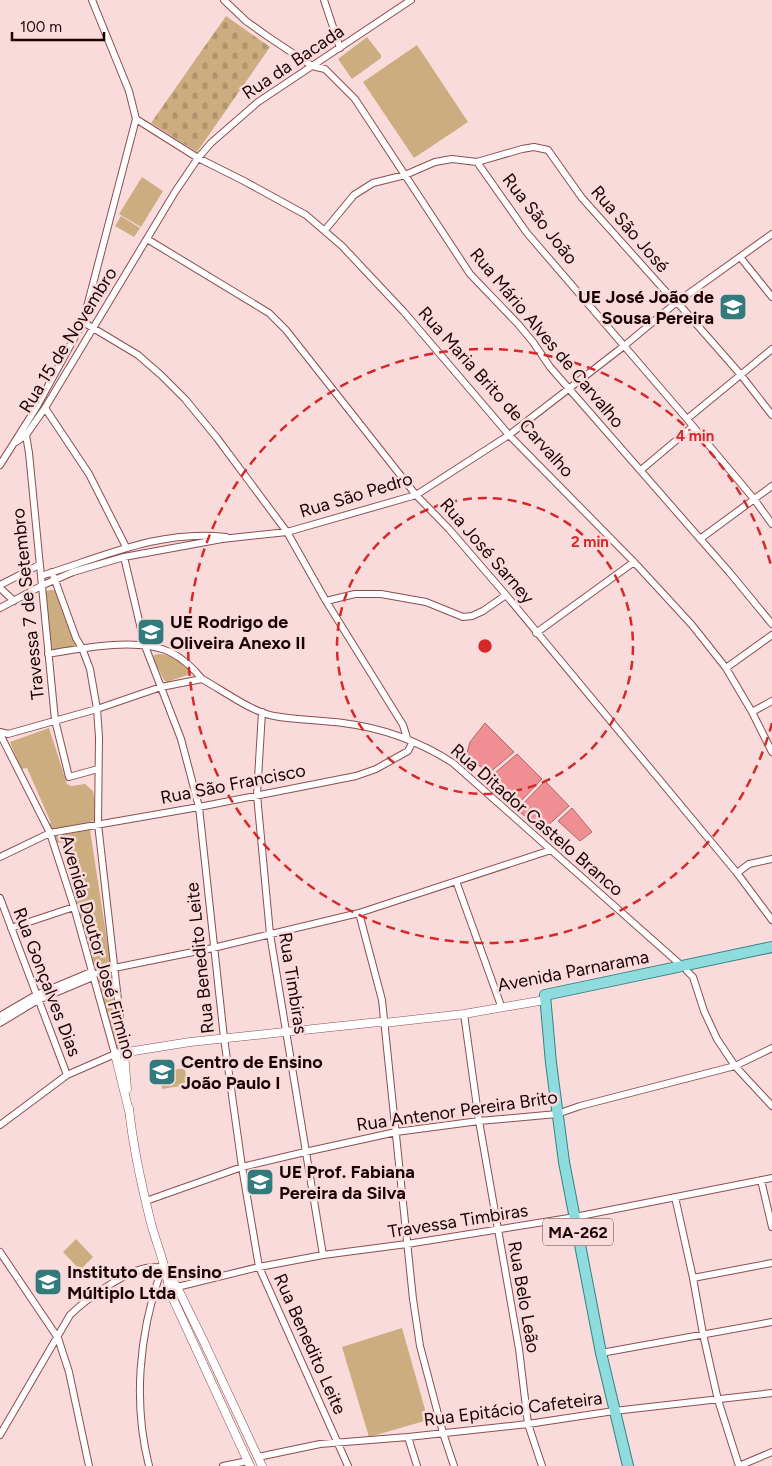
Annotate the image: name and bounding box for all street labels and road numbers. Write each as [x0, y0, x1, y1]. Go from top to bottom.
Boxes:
street label: Rua da Bacada [238, 20, 348, 104]
street label: Rua São João [498, 169, 582, 269]
street label: Rua São José [586, 181, 674, 277]
street label: Rua Mário Alves de Carvalho [465, 243, 629, 433]
street label: Rua 15 de Novembro [14, 263, 122, 417]
street label: Rua Maria Brito de Carvalho [414, 302, 578, 482]
street label: Rua São Pedro [297, 467, 415, 523]
street label: Rua José Sarney [435, 494, 539, 609]
street label: Travessa 7 de Setembro [7, 507, 49, 701]
street label: Rua Ditador Castelo Branco [446, 739, 628, 901]
street label: Rua São Francisco [159, 759, 307, 809]
street label: Avenida Doutor José Firmino [55, 832, 141, 1062]
street label: Rua Benedito Leite [181, 881, 219, 1035]
street label: Rua Gonçalves Dias [8, 904, 86, 1060]
street label: Rua Timbiras [274, 931, 312, 1035]
street label: Avenida Parnarama [495, 946, 651, 996]
street label: Rua Antenor Pereira Brito [355, 1086, 559, 1136]
street label: Travessa Timbiras [386, 1199, 530, 1243]
road number: MA-262 [543, 1218, 613, 1246]
street label: Rua Belo Leão [503, 1239, 545, 1355]
street label: Rua Benedito Leite [269, 1270, 351, 1418]
street label: Rua Epitácio Cafeteira [422, 1387, 604, 1431]

